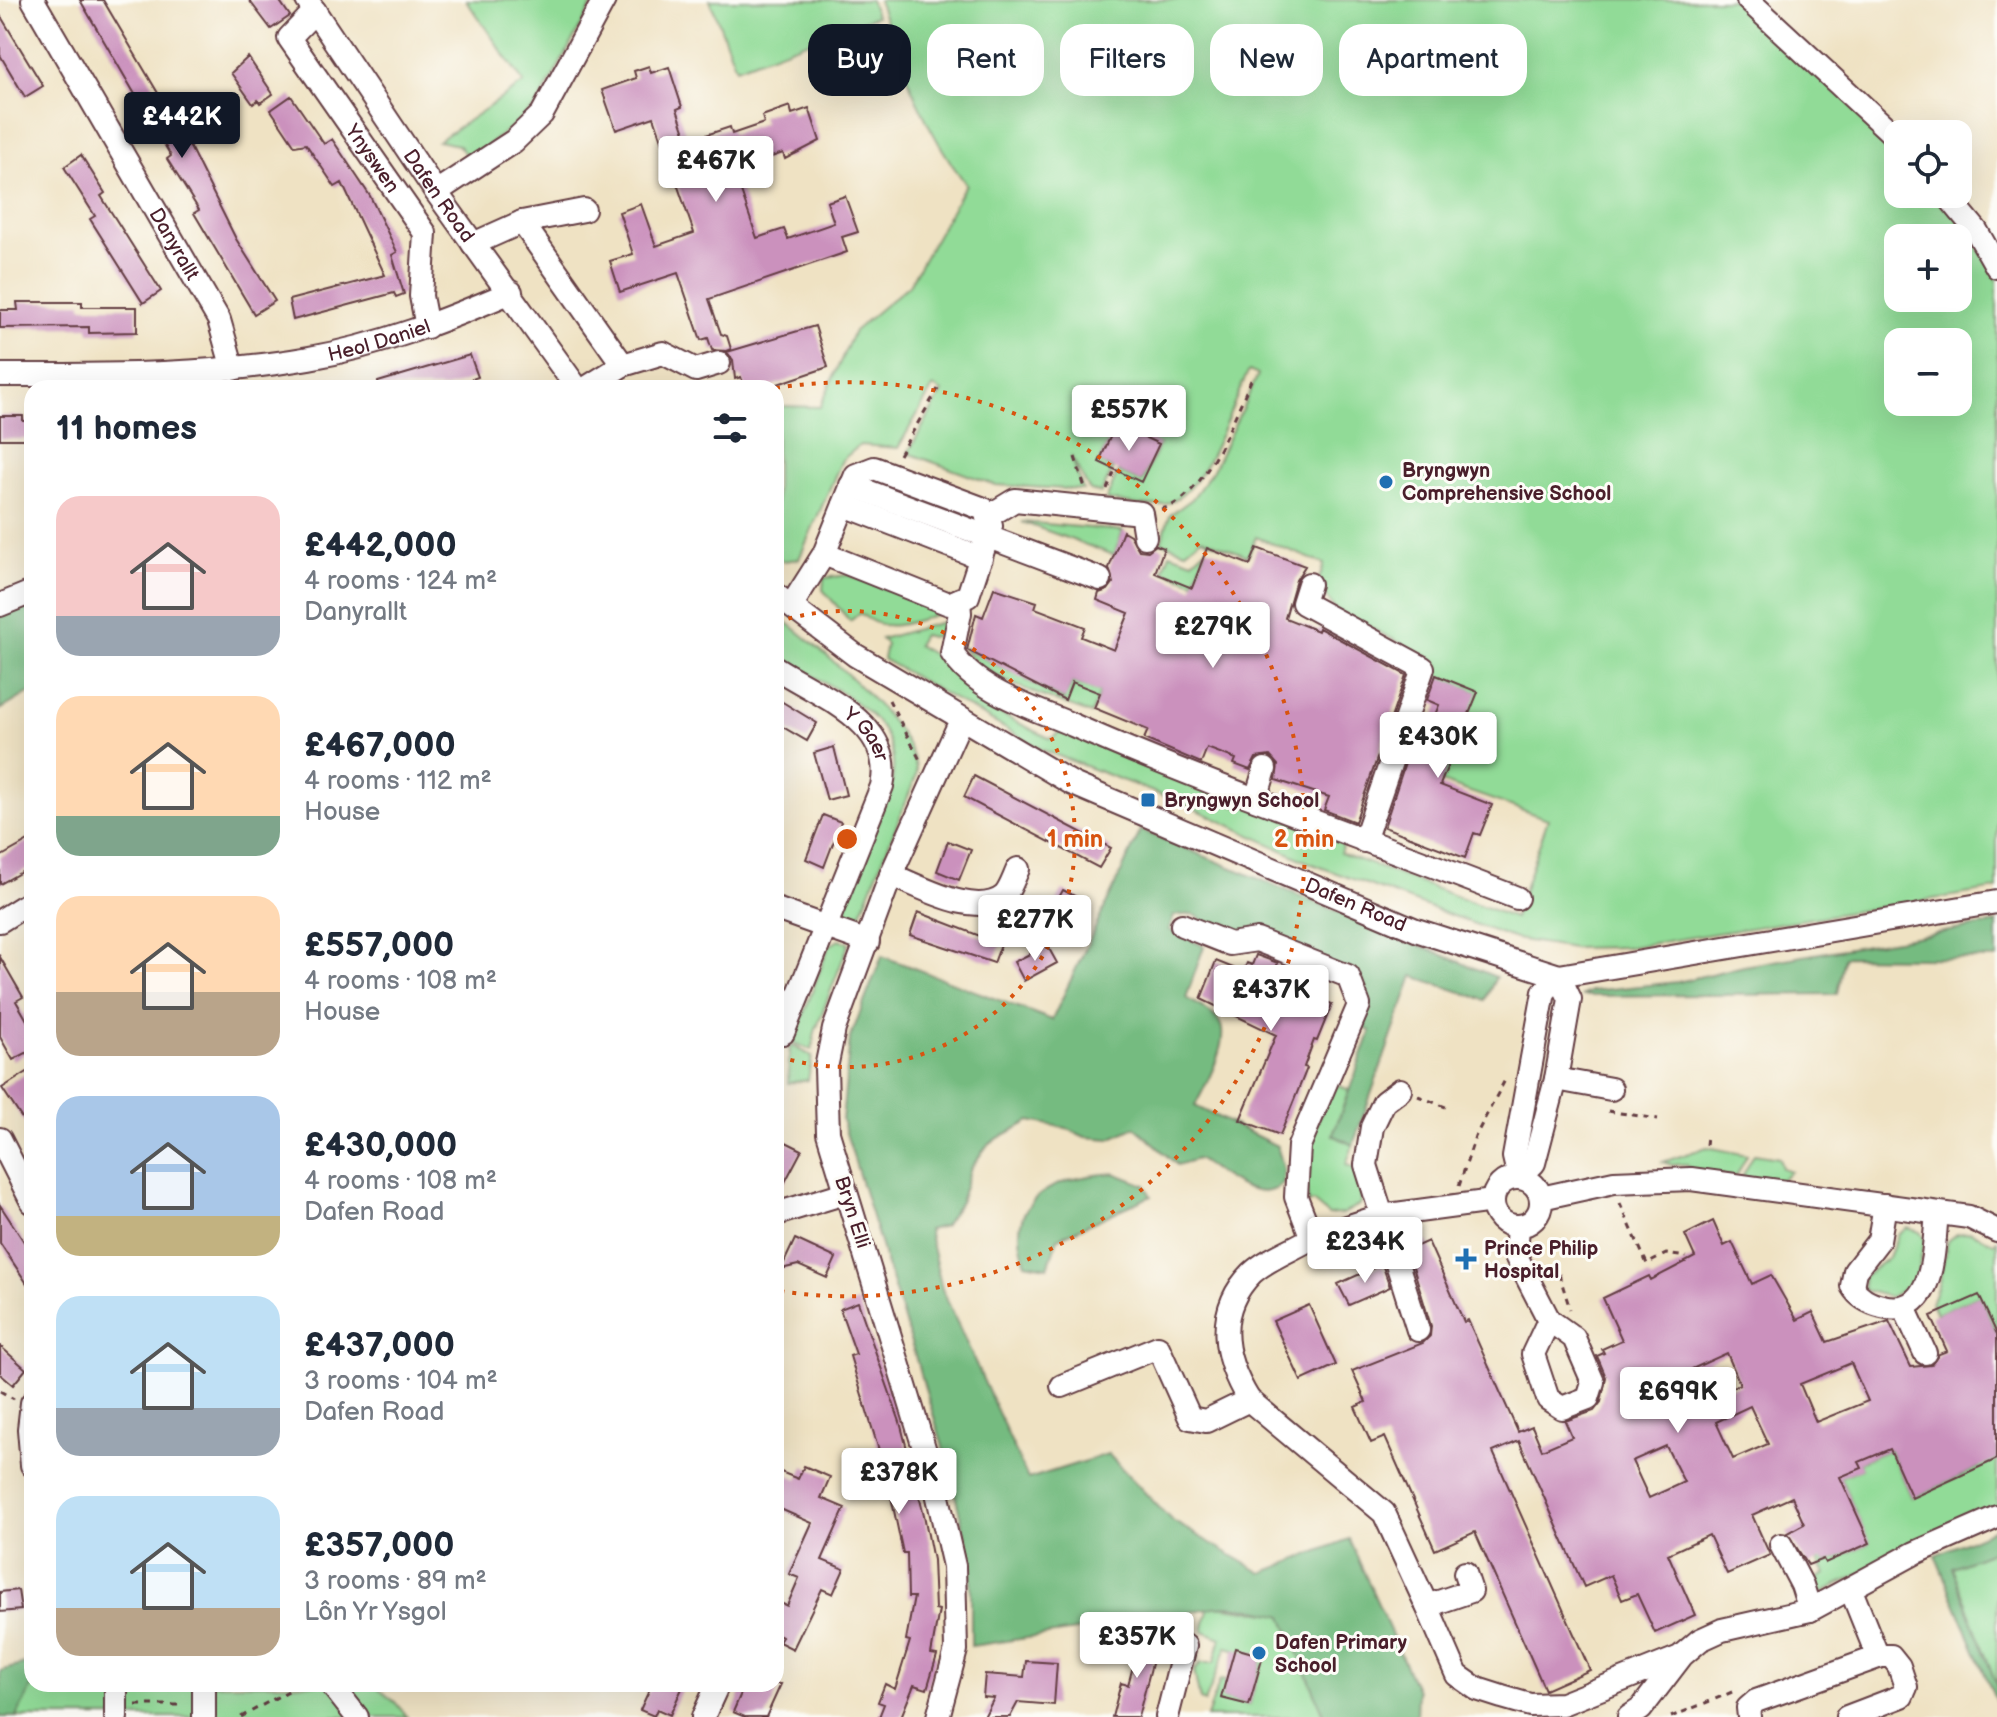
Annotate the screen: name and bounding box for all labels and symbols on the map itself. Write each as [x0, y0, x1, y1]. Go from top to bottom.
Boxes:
pin: £442K [126, 92, 238, 160]
street label: Ynyswen [339, 119, 404, 198]
pin: £467K [660, 136, 772, 204]
street label: Dafen Road [398, 145, 479, 247]
street label: Danyrallt [144, 204, 204, 285]
street label: Heol Daniel [326, 314, 434, 367]
pin: £557K [1073, 385, 1185, 453]
place label: Bryngwyn Comprehensive School [1402, 459, 1611, 506]
marker: Bryngwyn Comprehensive School [1377, 473, 1395, 491]
pin: £279K [1157, 602, 1269, 670]
street label: Y Gaer [838, 702, 894, 764]
pin: £430K [1382, 712, 1494, 780]
place label: Bryngwyn School [1164, 789, 1319, 813]
marker: Bryngwyn School [1139, 791, 1157, 809]
centre of rings [833, 825, 861, 853]
text: 1 min [1047, 825, 1103, 854]
text: 2 min [1274, 825, 1334, 854]
street label: Dafen Road [1301, 873, 1410, 938]
pin: £277K [979, 895, 1091, 963]
pin: £437K [1215, 965, 1327, 1033]
street label: Bryn Elli [829, 1173, 875, 1251]
pin: £234K [1309, 1217, 1421, 1285]
place label: Prince Philip Hospital [1484, 1237, 1598, 1284]
marker: Prince Philip Hospital [1455, 1248, 1477, 1270]
pin: £699K [1622, 1367, 1734, 1435]
pin: £378K [843, 1448, 955, 1516]
pin: £357K [1081, 1612, 1193, 1680]
place label: Dafen Primary School [1275, 1631, 1408, 1678]
marker: Dafen Primary School [1250, 1644, 1268, 1662]

